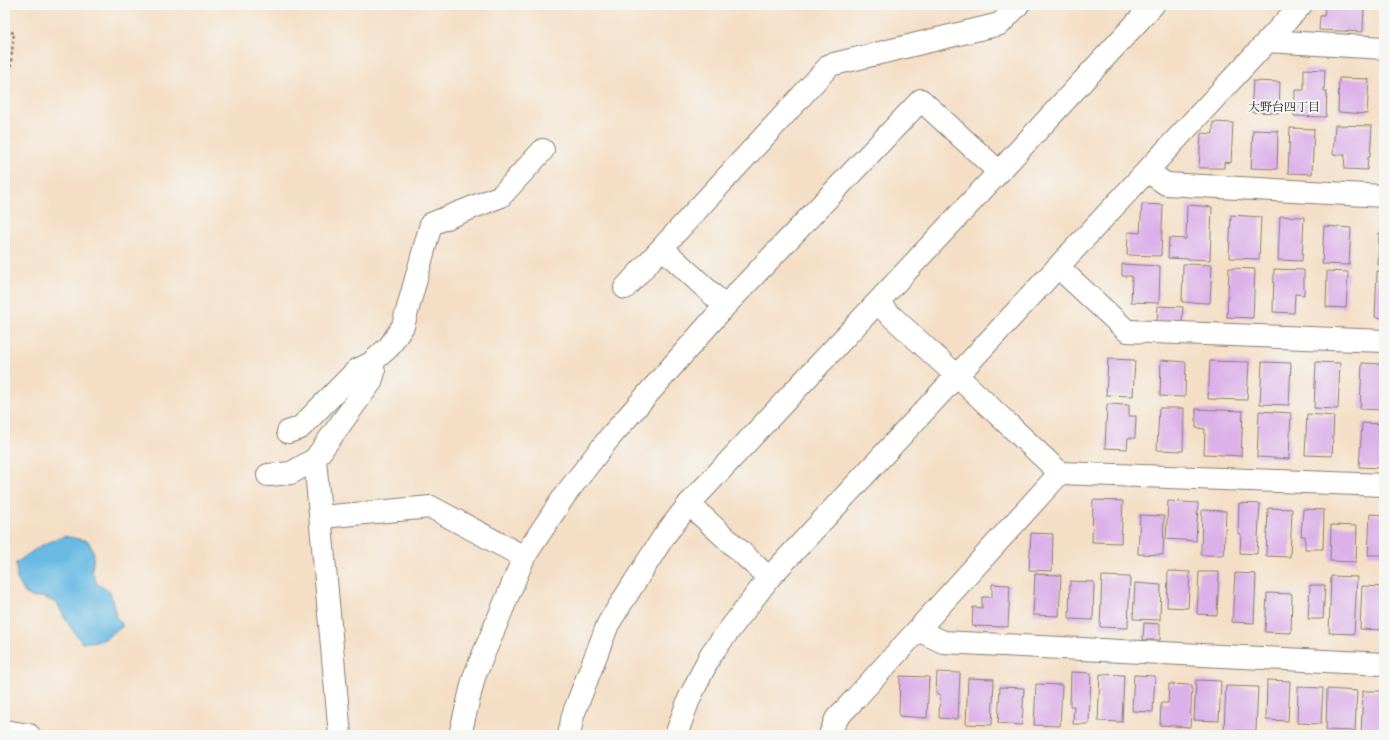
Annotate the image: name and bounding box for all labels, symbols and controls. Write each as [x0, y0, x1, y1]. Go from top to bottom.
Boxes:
district label: 大野台四丁目 [1248, 99, 1320, 114]

